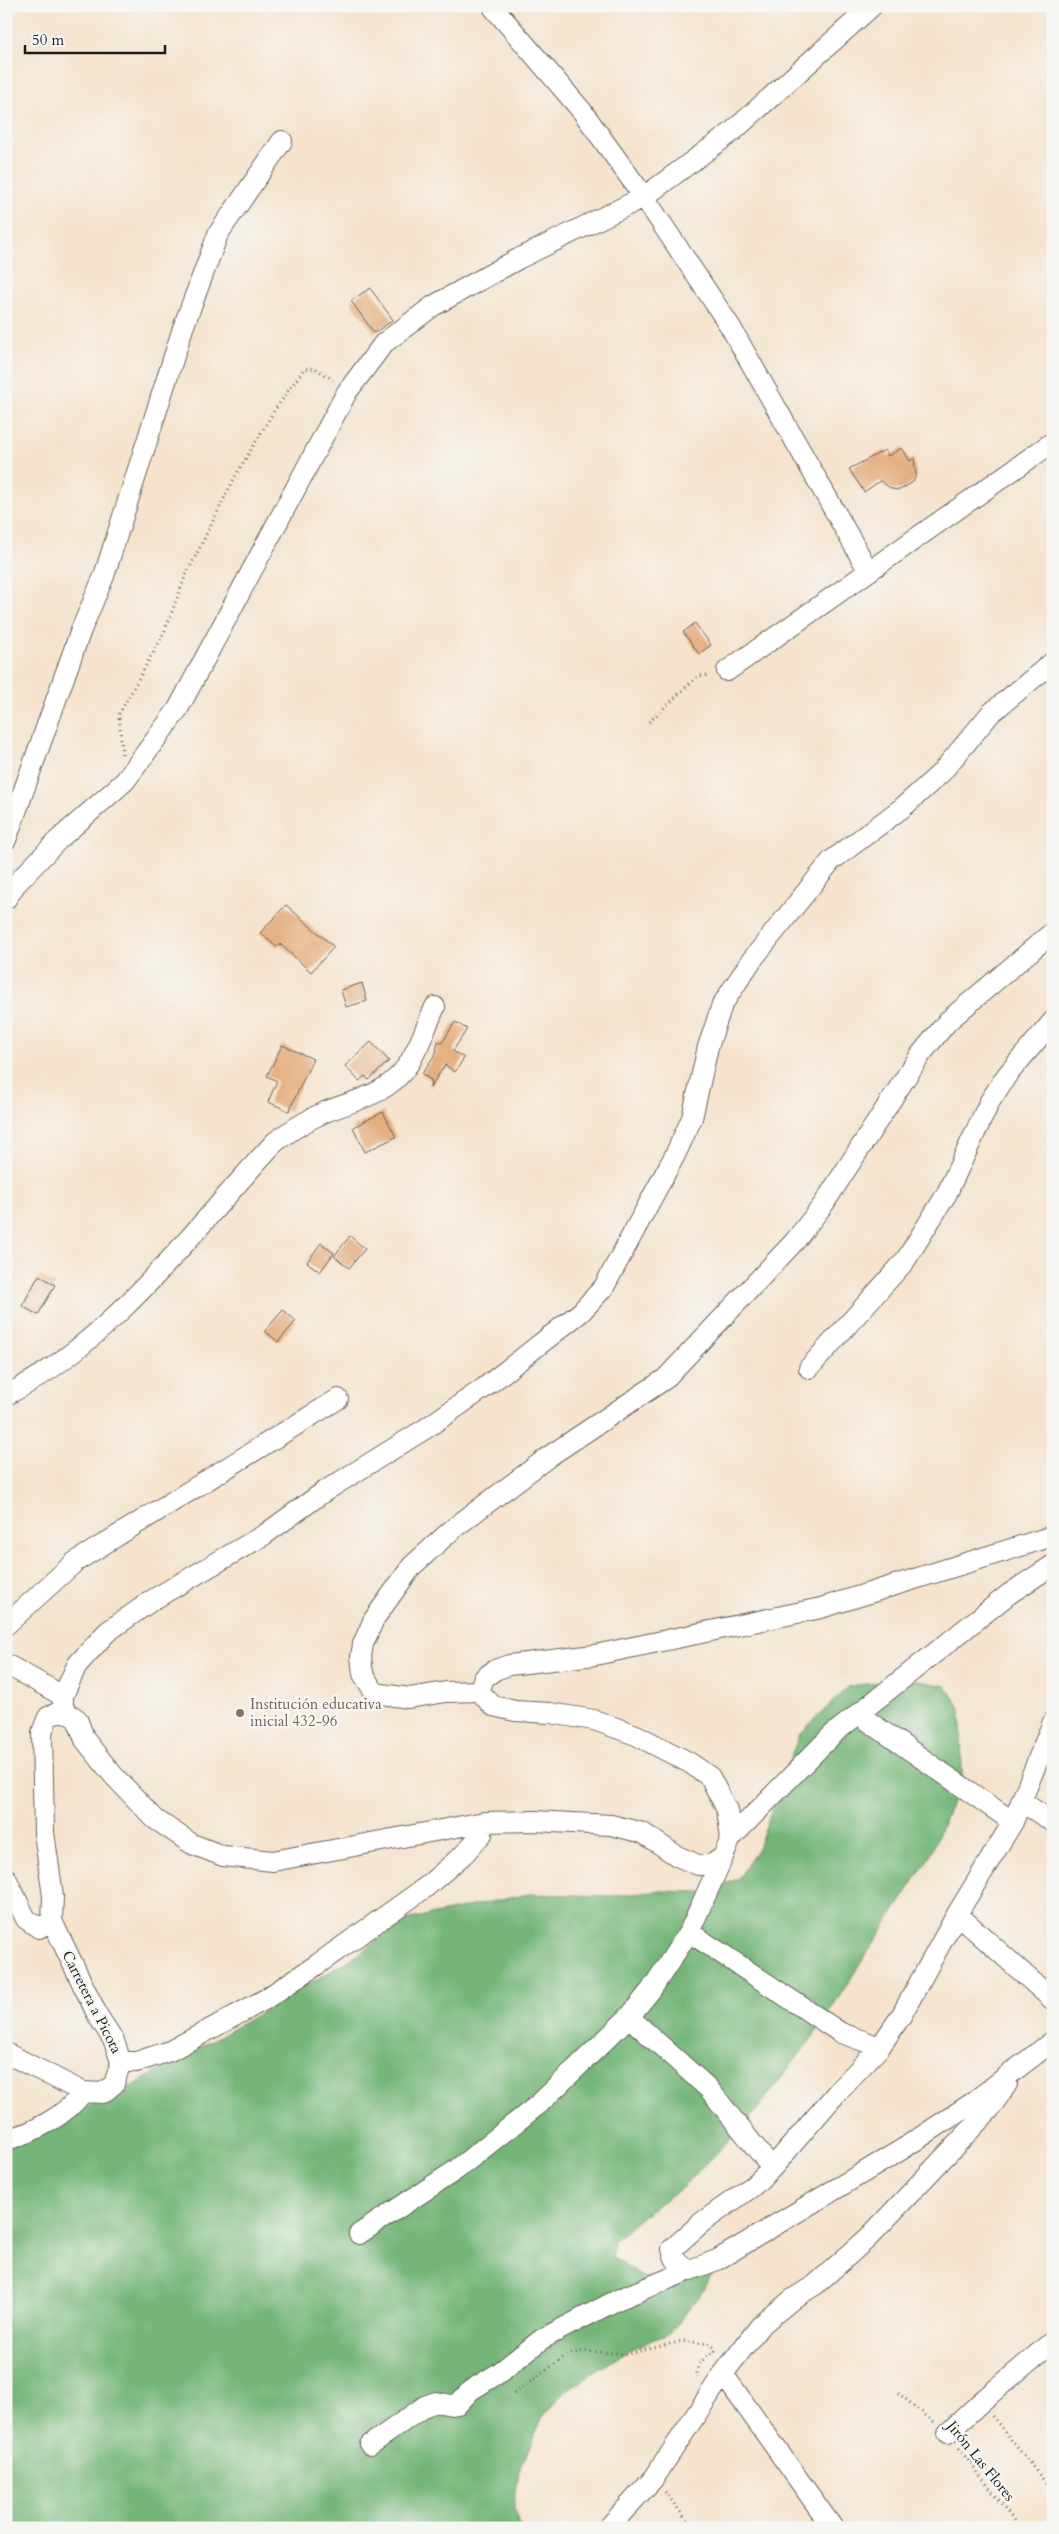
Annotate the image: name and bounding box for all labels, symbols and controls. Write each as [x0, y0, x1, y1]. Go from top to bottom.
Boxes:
scale bar [25, 22, 165, 54]
text: 50 m [32, 30, 64, 50]
place label: Institución educativa inicial 432-96 [250, 1694, 382, 1731]
marker: Institución educativa inicial 432-96 [234, 1707, 246, 1719]
street label: Carretera a Picota [57, 1947, 127, 2057]
street label: Jirón Las Flores [941, 2415, 1020, 2505]

